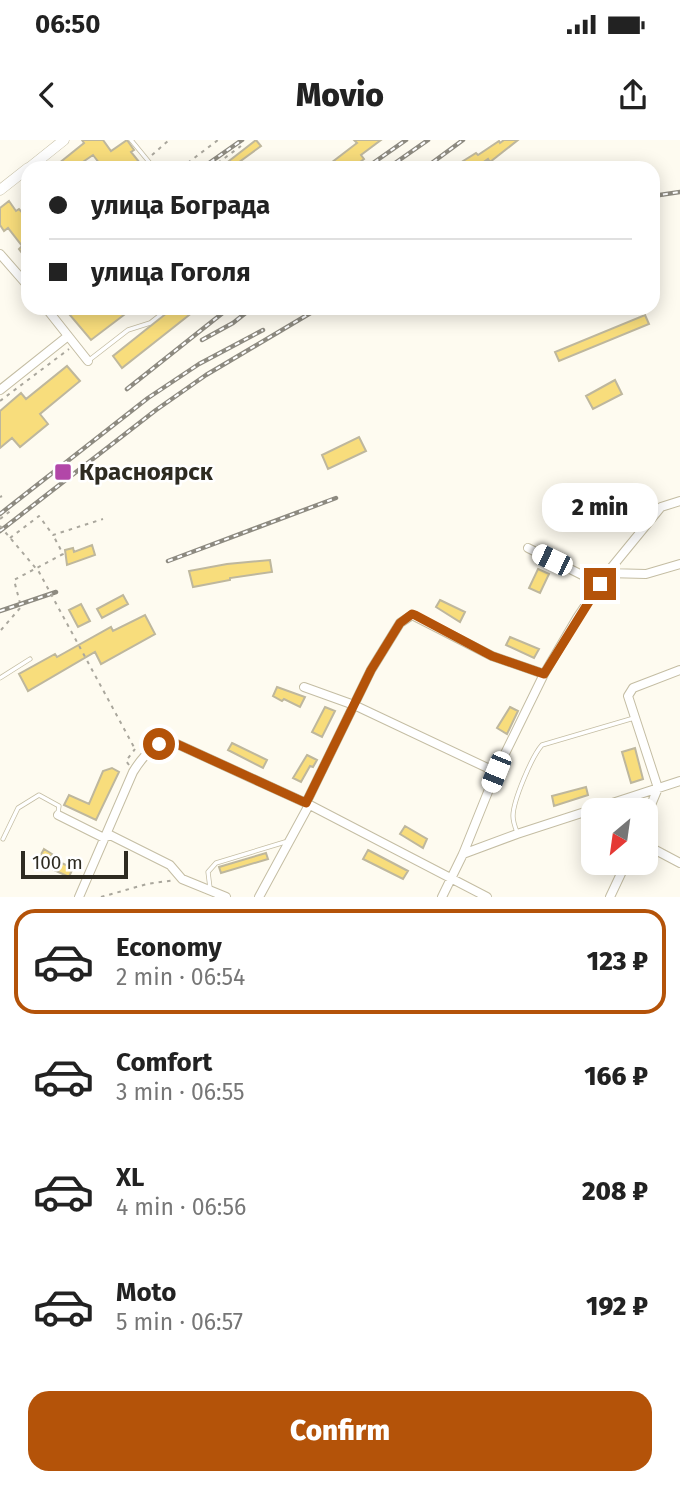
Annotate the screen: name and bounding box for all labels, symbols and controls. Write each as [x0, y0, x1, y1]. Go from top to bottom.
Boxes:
text: 06:50 [35, 9, 100, 40]
icon: back [28, 76, 66, 114]
text: Movio [296, 76, 384, 114]
icon: share [614, 76, 652, 114]
text: улица Бограда [91, 190, 270, 221]
text: улица Гоголя [91, 257, 251, 288]
place label: Красноярск [79, 458, 214, 486]
marker: Красноярск [53, 462, 73, 482]
callout: 2 min [542, 482, 658, 532]
text: 2 min [572, 493, 628, 521]
car [529, 541, 576, 579]
route end [584, 568, 616, 600]
route start [143, 728, 175, 760]
car [479, 749, 514, 795]
north arrow [581, 798, 658, 875]
map controls [581, 798, 658, 875]
scale bar [21, 848, 128, 880]
text: 100 m [32, 851, 83, 874]
icon: car [32, 930, 95, 993]
text: Economy [116, 932, 222, 963]
text: 123 ₽ [587, 946, 648, 977]
text: 2 min · 06:54 [116, 963, 245, 991]
icon: car [32, 1045, 95, 1108]
text: Comfort [116, 1047, 212, 1078]
text: 166 ₽ [584, 1061, 648, 1092]
text: 3 min · 06:55 [116, 1078, 245, 1106]
icon: car [32, 1160, 95, 1223]
text: XL [116, 1162, 144, 1193]
text: 208 ₽ [582, 1176, 648, 1207]
text: 4 min · 06:56 [116, 1193, 246, 1221]
icon: car [32, 1275, 95, 1338]
text: Moto [116, 1277, 176, 1308]
text: 192 ₽ [586, 1291, 648, 1322]
text: 5 min · 06:57 [116, 1308, 243, 1336]
button: Confirm [28, 1391, 652, 1471]

